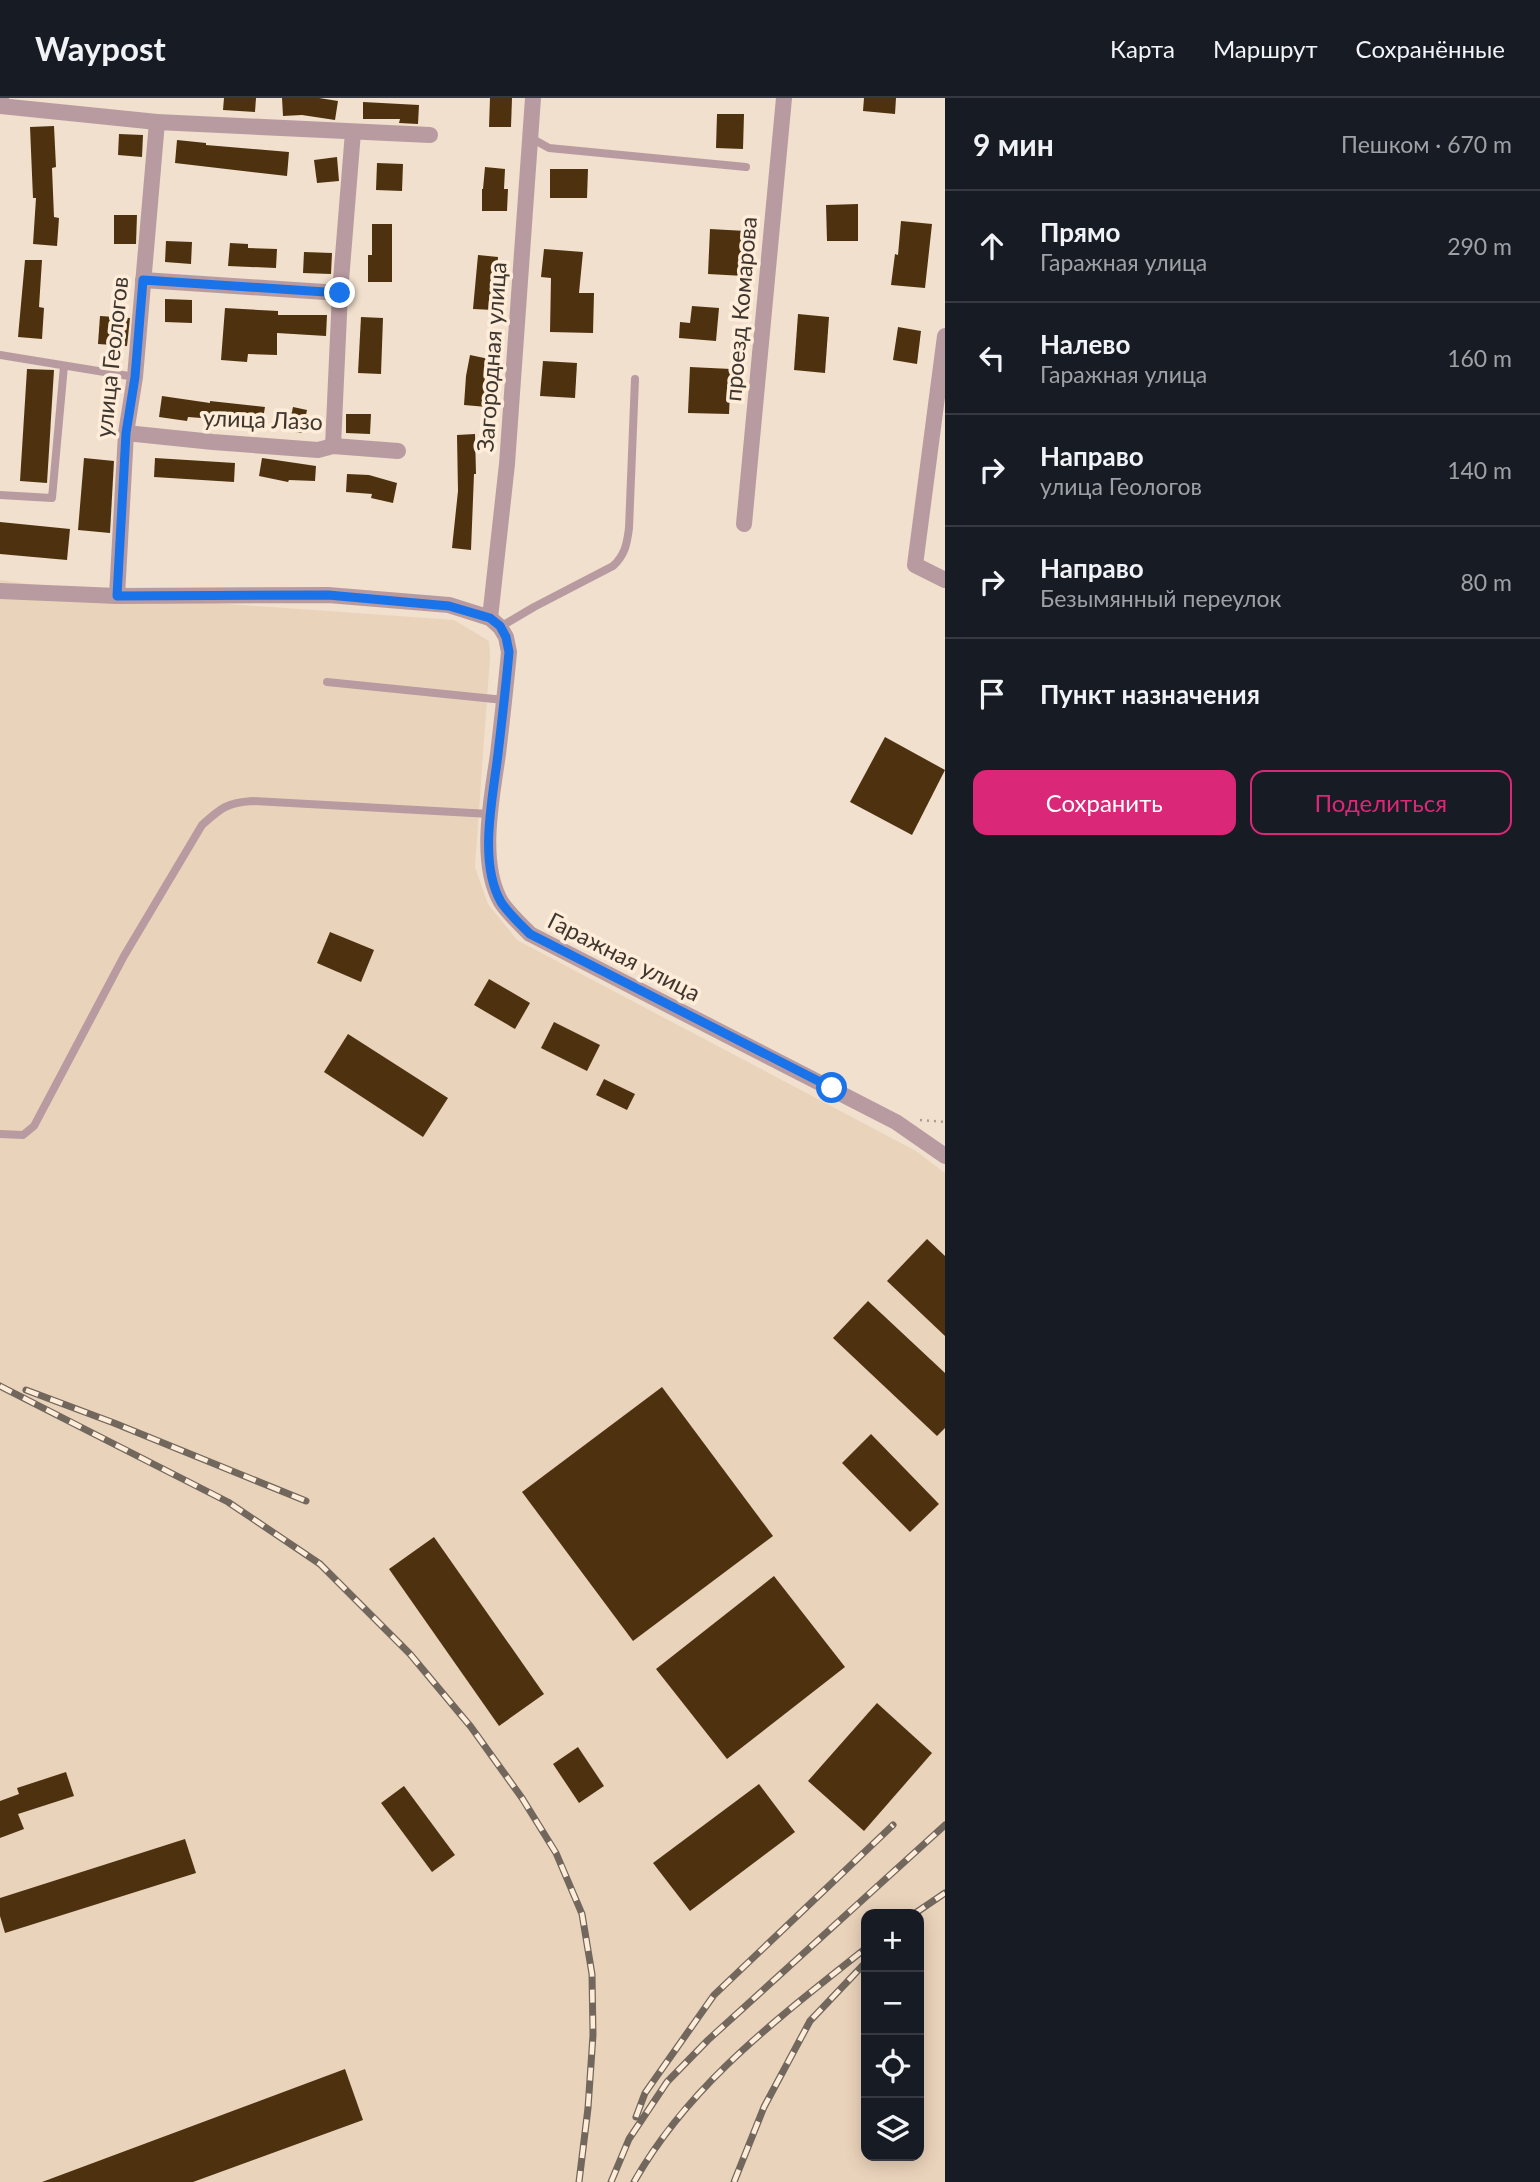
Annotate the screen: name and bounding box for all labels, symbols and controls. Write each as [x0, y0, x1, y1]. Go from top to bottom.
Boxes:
text: Waypost [35, 28, 166, 68]
text: Карта [1110, 34, 1175, 63]
text: Маршрут [1213, 34, 1318, 63]
text: Сохранённые [1356, 34, 1505, 63]
text: 9 мин [973, 126, 1054, 162]
text: Пешком · 670 m [1341, 130, 1512, 158]
street label: проезд Комарова [718, 215, 762, 402]
text: Прямо [1040, 216, 1121, 248]
icon: ahead [973, 227, 1011, 265]
text: 290 m [1447, 232, 1512, 260]
text: Гаражная улица [1040, 248, 1207, 276]
street label: Загородная улица [470, 261, 512, 453]
street label: улица Геологов [89, 275, 133, 439]
route end [324, 277, 355, 308]
text: Налево [1040, 328, 1130, 360]
icon: left [973, 339, 1011, 377]
text: 160 m [1447, 344, 1512, 372]
text: Гаражная улица [1040, 360, 1207, 388]
street label: улица Лазо [203, 403, 323, 435]
text: Направо [1040, 440, 1144, 472]
icon: right [973, 451, 1011, 489]
text: 140 m [1447, 456, 1512, 484]
text: улица Геологов [1040, 472, 1202, 500]
text: Направо [1040, 552, 1144, 584]
icon: right [973, 563, 1011, 601]
text: 80 m [1461, 568, 1512, 596]
text: Безымянный переулок [1040, 584, 1281, 612]
icon: arrive [973, 675, 1011, 713]
text: Пункт назначения [1040, 678, 1260, 710]
button: Сохранить [973, 770, 1236, 835]
button: Поделиться [1250, 770, 1512, 835]
street label: Гаражная улица [544, 906, 705, 1007]
route start [816, 1072, 847, 1103]
map controls [861, 1909, 924, 2161]
button: + [861, 1909, 924, 1972]
button: − [861, 1972, 924, 2035]
button: locate [861, 2035, 924, 2098]
button: layers [861, 2098, 924, 2161]

